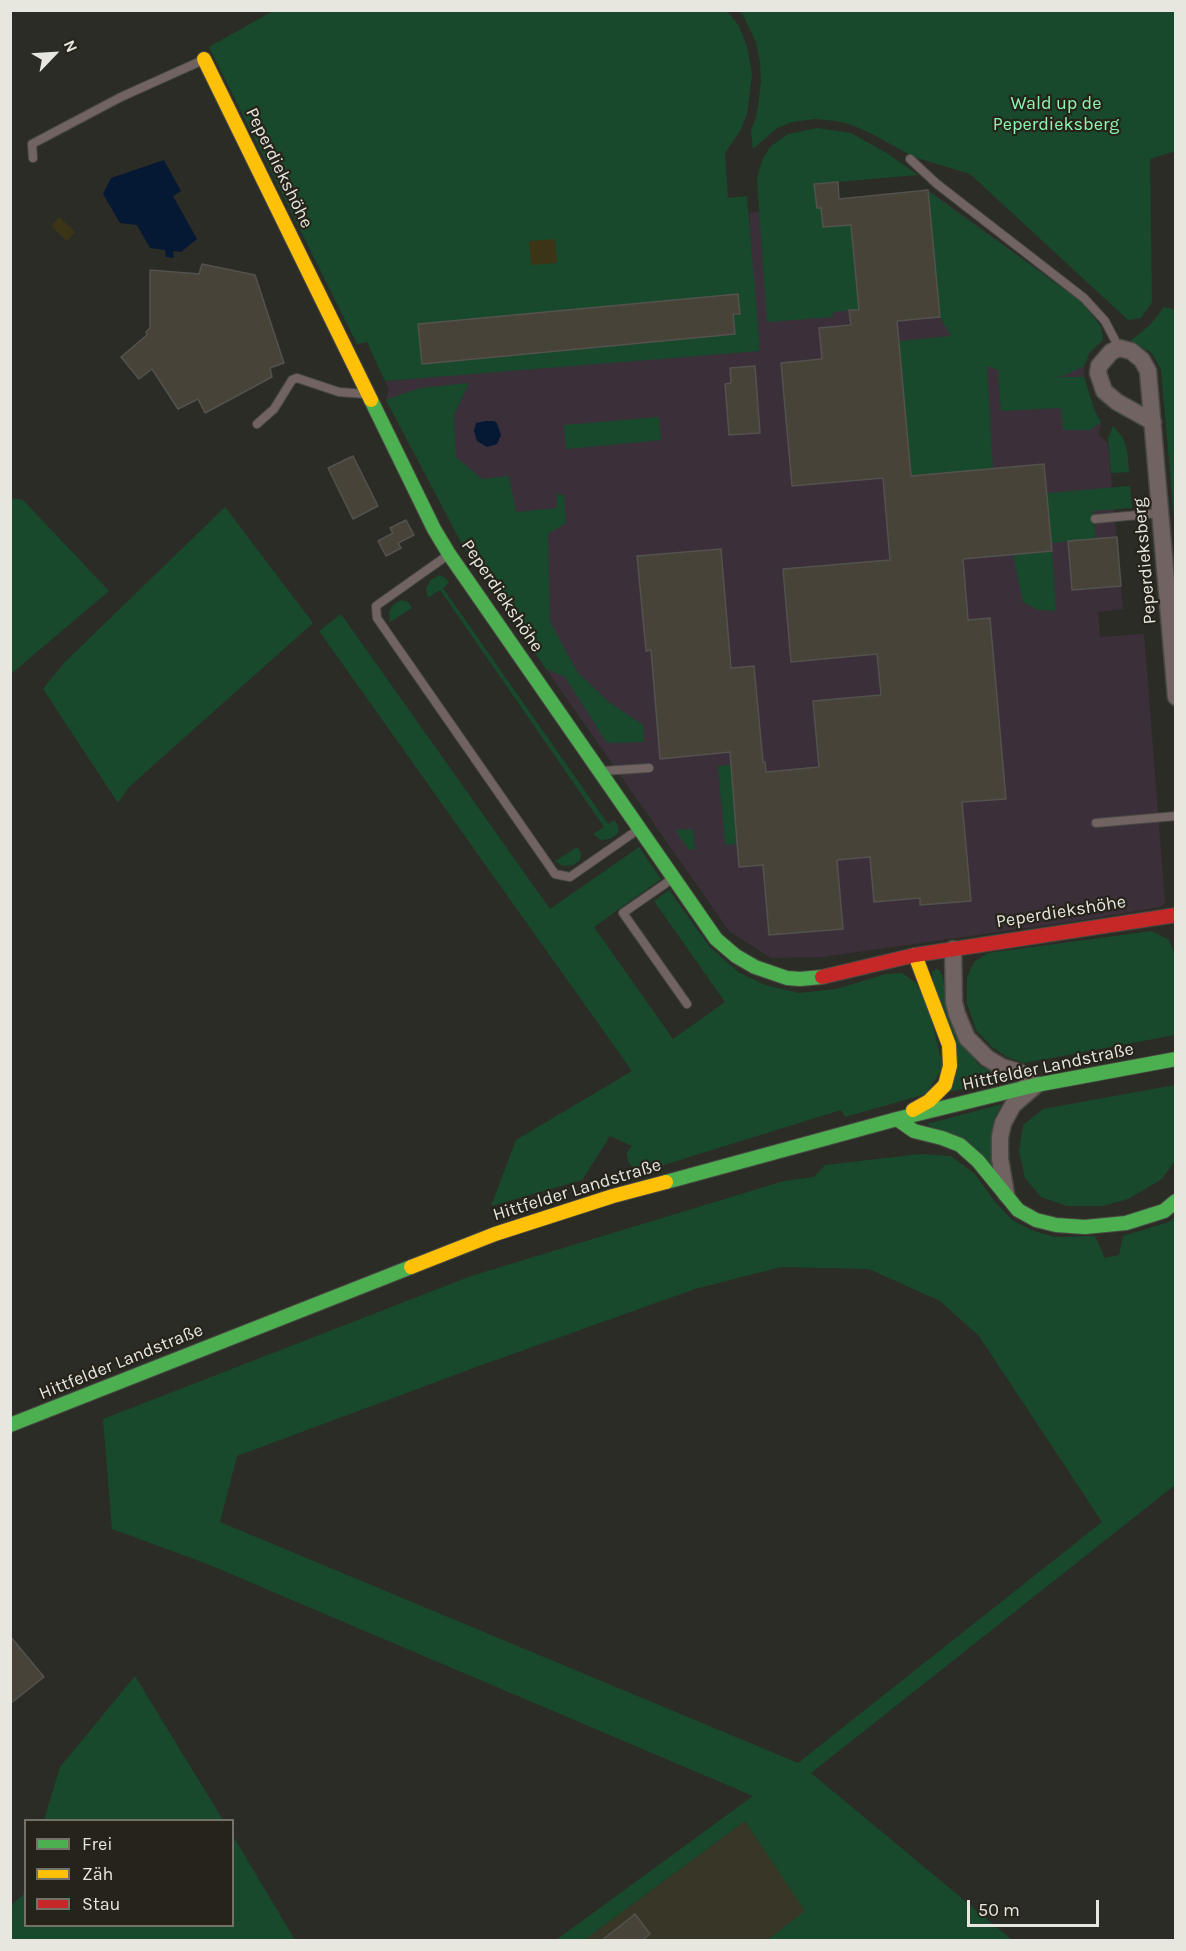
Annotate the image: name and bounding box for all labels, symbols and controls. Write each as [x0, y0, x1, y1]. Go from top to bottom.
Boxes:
north arrow [24, 24, 84, 84]
text: N [60, 37, 82, 55]
park label: Wald up de Peperdieksberg [993, 93, 1119, 136]
street label: Peperdiekshöhe [241, 104, 317, 232]
street label: Peperdieksberg [1129, 497, 1161, 625]
street label: Peperdiekshöhe [456, 536, 548, 656]
street label: Peperdiekshöhe [995, 891, 1127, 933]
street label: Hittfelder Landstraße [960, 1038, 1136, 1096]
street label: Hittfelder Landstraße [490, 1154, 664, 1226]
street label: Hittfelder Landstraße [36, 1319, 206, 1405]
legend [24, 1819, 234, 1927]
text: Frei [82, 1833, 113, 1855]
text: Zäh [82, 1863, 113, 1885]
scale bar [970, 1888, 1102, 1926]
text: Stau [82, 1893, 120, 1915]
text: 50 m [978, 1899, 1020, 1921]

